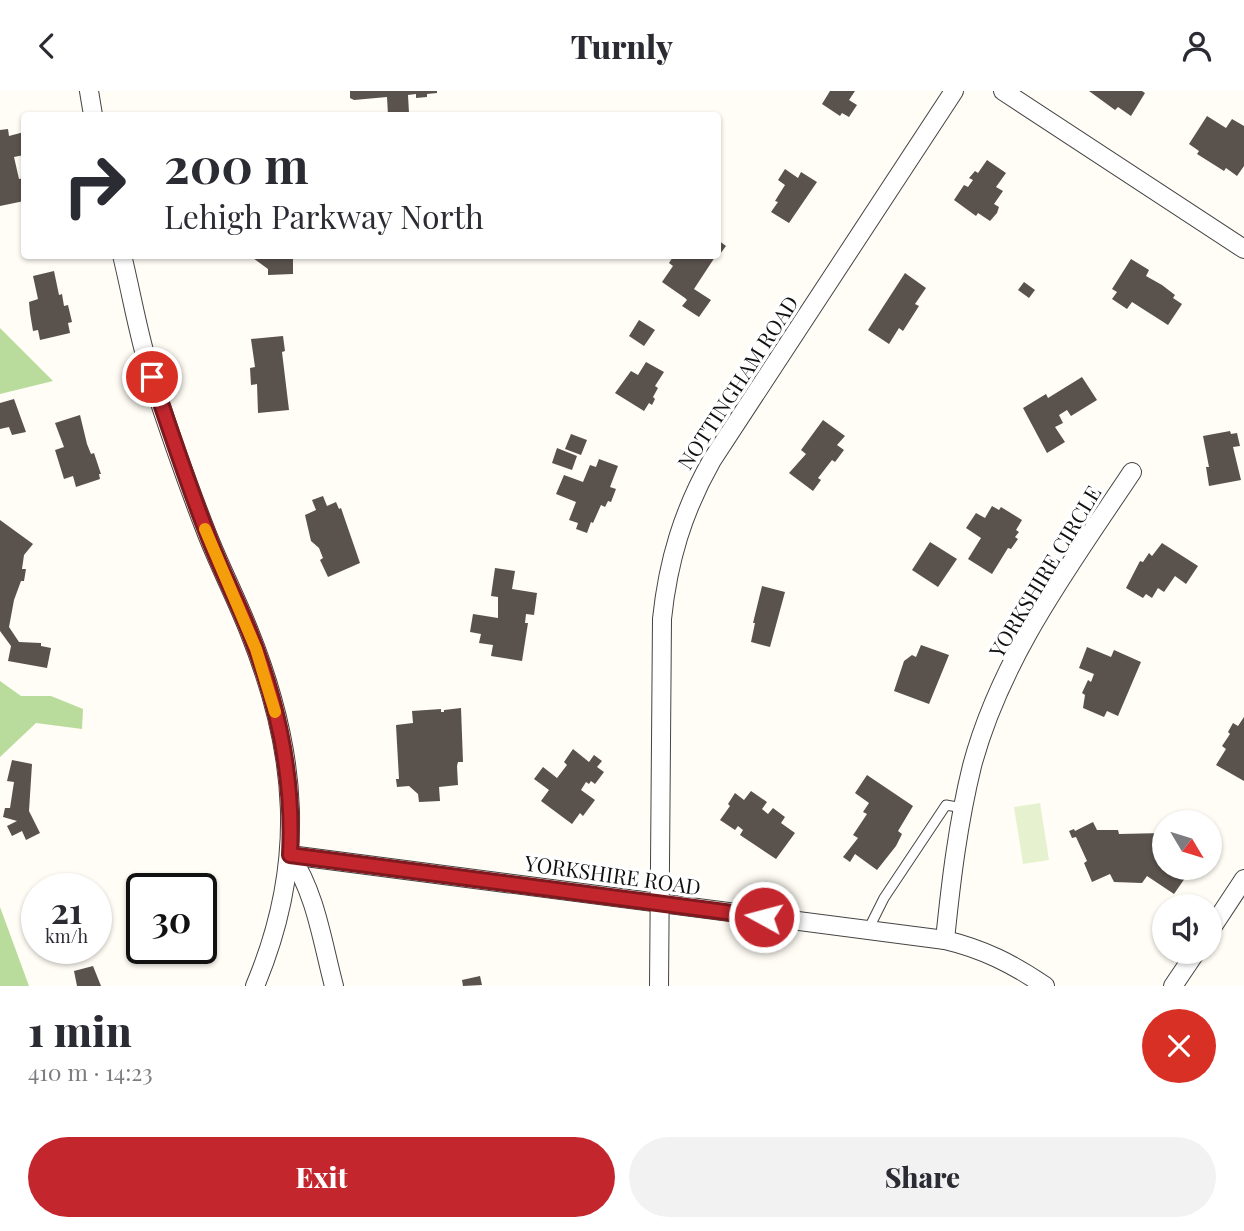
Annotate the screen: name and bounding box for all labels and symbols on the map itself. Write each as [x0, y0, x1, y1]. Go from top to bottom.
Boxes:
street label: NOTTINGHAM ROAD [670, 290, 804, 474]
pin [122, 347, 182, 407]
street label: YORKSHIRE CIRCLE [981, 480, 1106, 663]
north arrow [1152, 810, 1222, 880]
street label: YORKSHIRE ROAD [522, 848, 703, 900]
speed limit sign: 30 [126, 873, 217, 964]
position arrow [727, 880, 801, 954]

